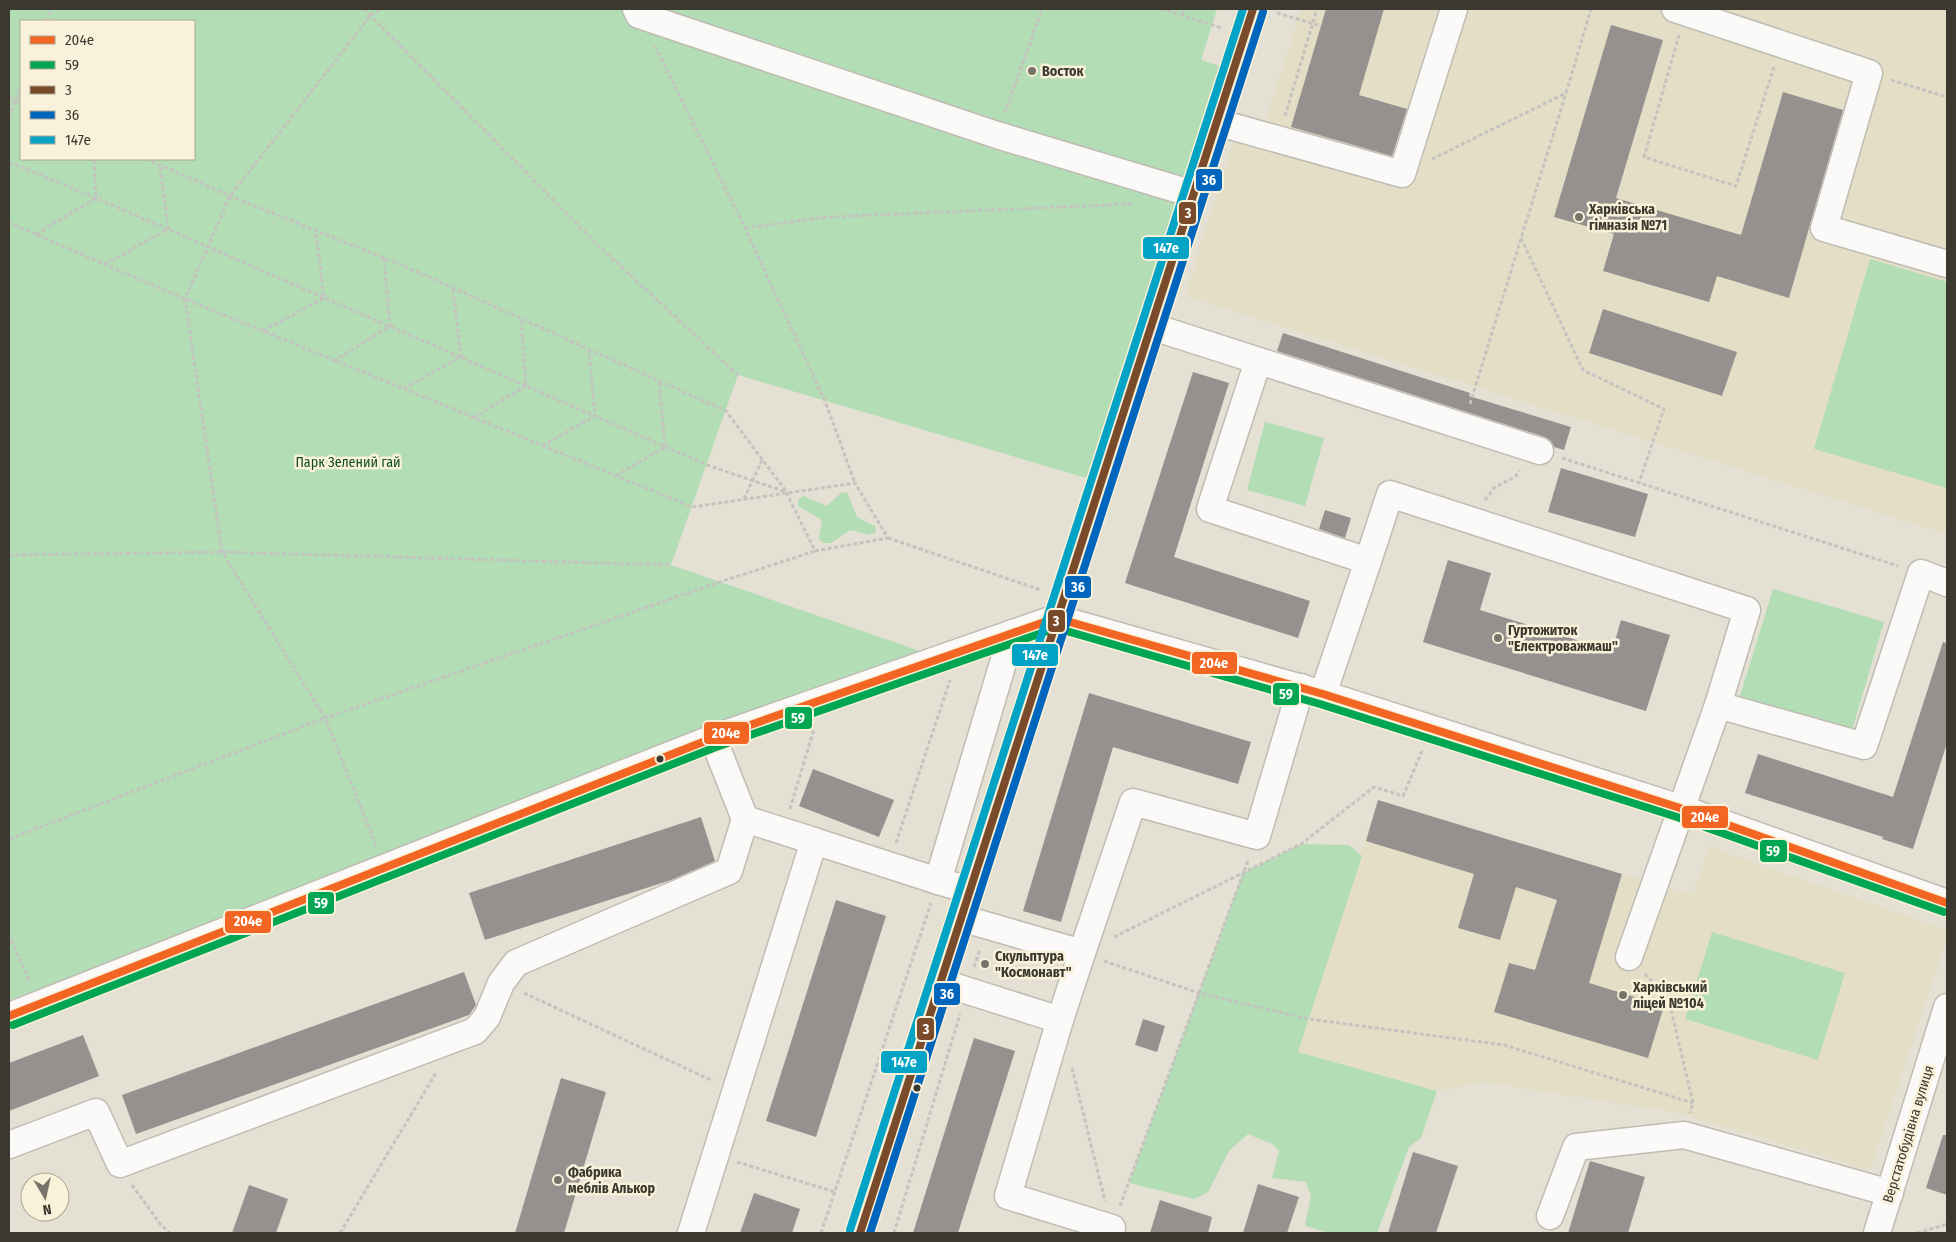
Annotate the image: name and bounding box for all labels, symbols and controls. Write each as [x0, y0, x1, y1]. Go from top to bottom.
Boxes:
legend [20, 20, 195, 160]
text: 204е [65, 31, 94, 49]
text: 59 [65, 56, 79, 74]
place label: Восток [1042, 63, 1085, 80]
marker: Восток [1026, 65, 1038, 77]
text: 3 [65, 81, 72, 99]
text: 36 [65, 106, 79, 124]
text: 147е [65, 131, 91, 149]
line badge: 36 [1195, 168, 1223, 192]
text: 36 [1201, 172, 1216, 189]
line badge: 3 [1178, 201, 1197, 225]
place label: Харківська гімназія №71 [1588, 201, 1667, 234]
text: 3 [1184, 205, 1192, 222]
marker: Харківська гімназія №71 [1573, 211, 1585, 223]
line badge: 147е [1142, 236, 1190, 260]
text: 147е [1153, 240, 1179, 257]
park label: Парк Зелений гай [295, 454, 401, 471]
line badge: 36 [1064, 575, 1092, 599]
text: 36 [1070, 579, 1085, 596]
line badge: 3 [1047, 609, 1066, 633]
text: 3 [1052, 613, 1060, 630]
place label: Гуртожиток "Електроважмаш" [1508, 622, 1618, 655]
marker: Гуртожиток "Електроважмаш" [1492, 632, 1504, 644]
line badge: 147е [1011, 643, 1059, 667]
text: 147е [1022, 647, 1048, 664]
line badge: 204е [1191, 651, 1238, 675]
text: 204е [1199, 655, 1228, 672]
line badge: 59 [1272, 682, 1300, 706]
text: 59 [1279, 686, 1293, 703]
line badge: 59 [784, 706, 813, 730]
text: 59 [791, 710, 805, 727]
line badge: 204е [703, 721, 750, 745]
text: 204е [711, 725, 740, 742]
unlabelled marker [655, 754, 665, 764]
line badge: 204е [1681, 805, 1729, 829]
text: 204е [1690, 809, 1719, 826]
line badge: 59 [1759, 839, 1788, 863]
text: 59 [1766, 843, 1780, 860]
line badge: 59 [307, 891, 335, 915]
text: 59 [314, 895, 328, 912]
line badge: 204е [224, 910, 272, 934]
text: 204е [233, 913, 262, 930]
place label: Скульптура "Космонавт" [995, 948, 1072, 981]
marker: Скульптура "Космонавт" [979, 958, 991, 970]
place label: Харківський ліцей №104 [1632, 979, 1707, 1012]
line badge: 36 [933, 982, 961, 1006]
text: 36 [939, 986, 954, 1003]
marker: Харківський ліцей №104 [1617, 989, 1629, 1001]
line badge: 3 [916, 1017, 935, 1041]
text: 3 [922, 1021, 930, 1038]
line badge: 147е [880, 1050, 928, 1074]
text: 147е [891, 1054, 917, 1071]
street label: Верстатобудівна вулиця [1879, 1063, 1938, 1205]
unlabelled marker [912, 1083, 922, 1093]
place label: Фабрика меблів Алькор [568, 1164, 655, 1197]
north arrow [20, 1172, 70, 1222]
marker: Фабрика меблів Алькор [552, 1174, 564, 1186]
text: N [41, 1200, 52, 1218]

